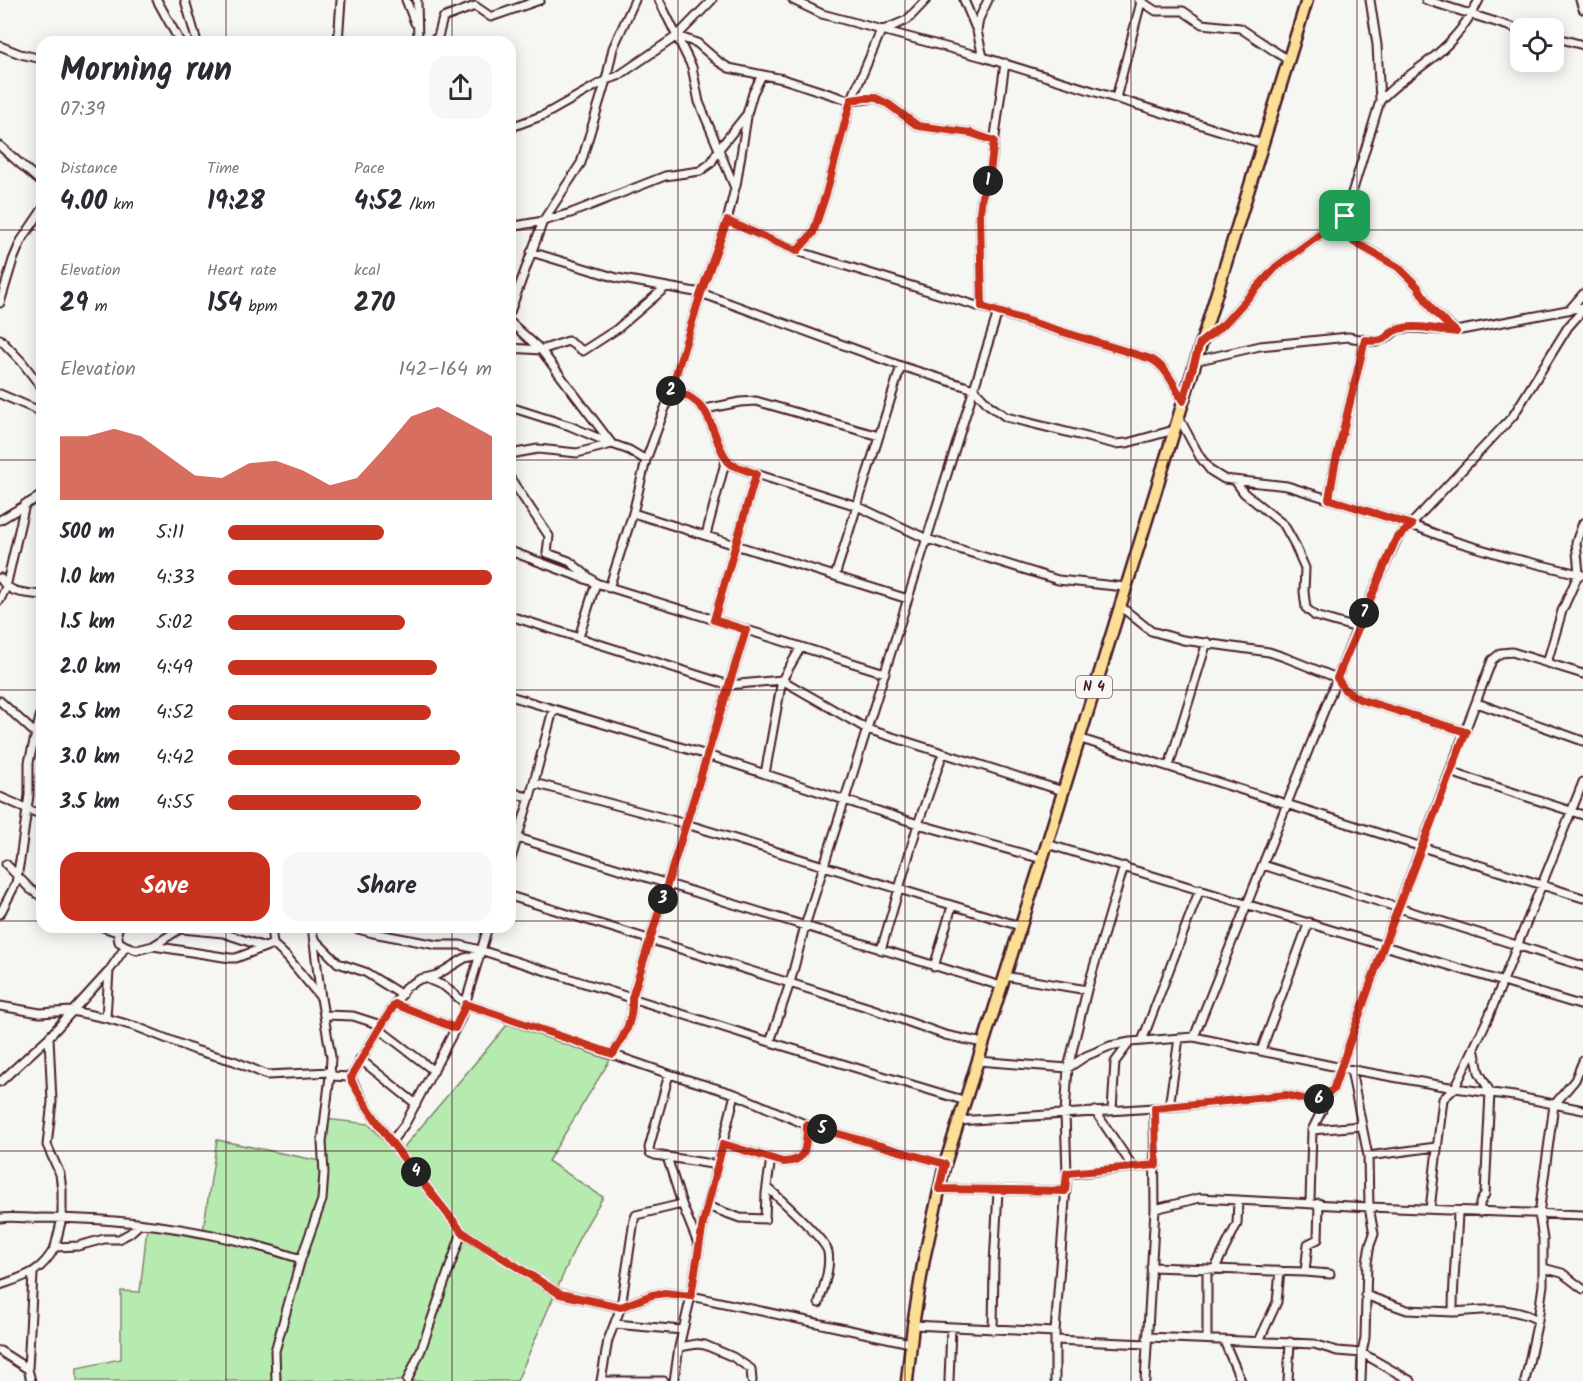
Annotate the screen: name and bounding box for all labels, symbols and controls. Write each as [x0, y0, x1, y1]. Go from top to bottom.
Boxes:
map controls [1510, 18, 1564, 72]
button: locate [1510, 18, 1564, 72]
text: Morning run [60, 45, 232, 98]
button: share [429, 56, 492, 119]
text: 07:39 [60, 94, 105, 126]
text: Distance [60, 156, 118, 181]
text: Time [207, 156, 239, 181]
text: Pace [354, 156, 385, 181]
pin: 1 [973, 166, 1003, 196]
text: 1 [986, 168, 990, 193]
text: 4.00 [60, 181, 107, 223]
text: 19:28 [207, 181, 265, 223]
text: 4:52 [354, 181, 403, 223]
pin [1319, 190, 1370, 241]
text: km [107, 192, 134, 217]
text: /km [403, 192, 435, 217]
icon: arrive [1328, 199, 1361, 232]
text: Elevation [60, 258, 121, 283]
text: Heart rate [207, 258, 277, 283]
text: kcal [354, 258, 380, 283]
text: 29 [60, 283, 88, 325]
text: 154 [207, 283, 242, 325]
text: 270 [354, 283, 395, 325]
text: m [88, 294, 107, 319]
text: bpm [242, 294, 277, 319]
text: Elevation [60, 354, 136, 386]
text: 142–164 m [399, 354, 492, 386]
pin: 2 [656, 376, 686, 406]
text: 2 [666, 378, 676, 403]
text: 500 m [60, 517, 115, 549]
text: 5:11 [156, 517, 184, 549]
text: 1.0 km [60, 562, 115, 594]
text: 4:33 [156, 562, 195, 594]
pin: 7 [1349, 598, 1379, 628]
text: 7 [1360, 600, 1368, 625]
text: 1.5 km [60, 607, 115, 639]
text: 5:02 [156, 607, 193, 639]
text: 2.0 km [60, 652, 121, 684]
text: 4:49 [156, 652, 193, 684]
road number: N 4 [1076, 676, 1112, 698]
text: 2.5 km [60, 697, 120, 729]
text: 4:52 [156, 697, 194, 729]
text: 3.0 km [60, 742, 120, 774]
text: 4:42 [156, 742, 195, 774]
text: 3.5 km [60, 787, 120, 819]
text: 4:55 [156, 787, 193, 819]
button: Save [60, 852, 270, 921]
button: Share [282, 852, 492, 921]
pin: 3 [648, 884, 678, 914]
text: 3 [659, 886, 667, 911]
pin: 6 [1304, 1084, 1334, 1114]
text: 6 [1315, 1086, 1323, 1111]
pin: 5 [807, 1114, 837, 1144]
text: 5 [818, 1116, 826, 1141]
pin: 4 [401, 1157, 431, 1187]
text: 4 [412, 1159, 420, 1184]

